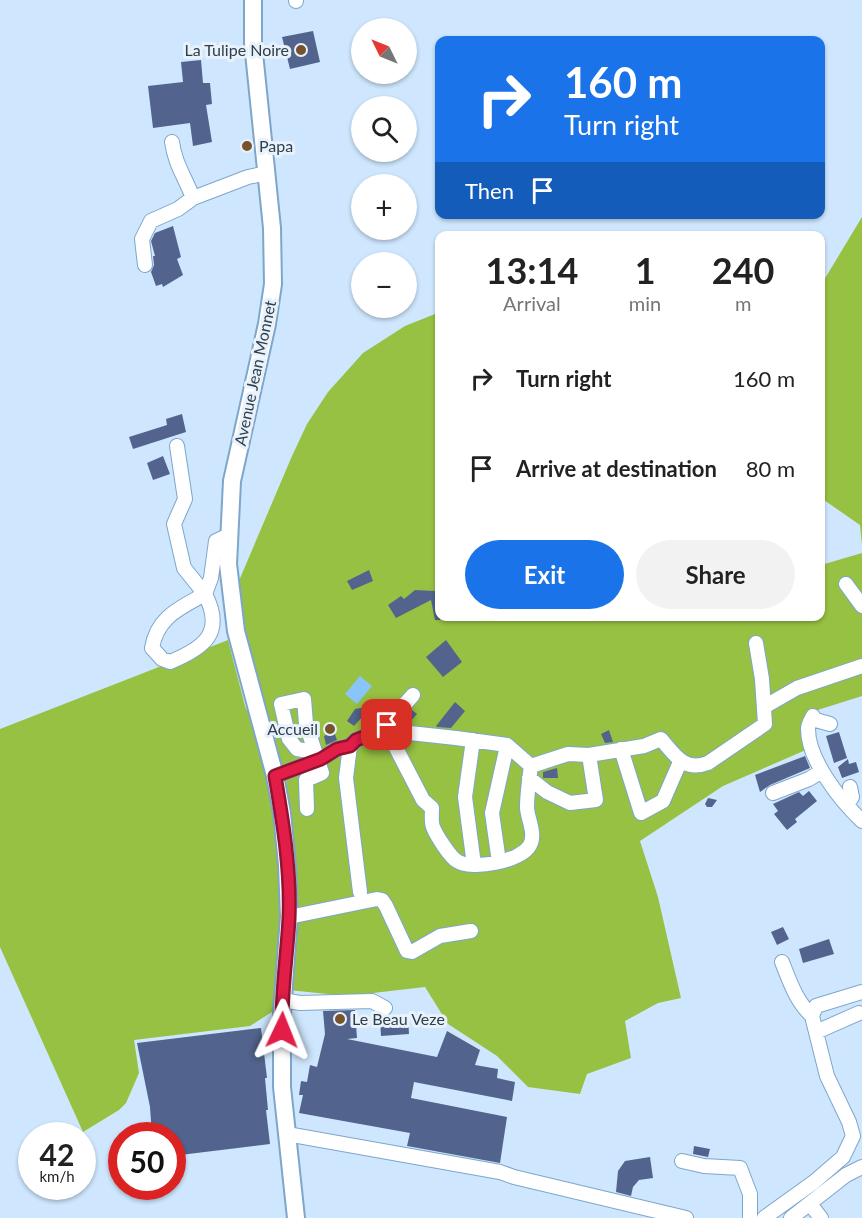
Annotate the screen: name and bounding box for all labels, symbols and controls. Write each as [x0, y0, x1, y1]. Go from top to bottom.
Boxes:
north arrow [351, 18, 417, 84]
map controls [351, 18, 417, 318]
place label: La Tulipe Noire [185, 40, 289, 59]
marker: La Tulipe Noire [294, 43, 308, 57]
text: 160 m [564, 57, 682, 107]
icon: right [465, 60, 543, 138]
button: search [351, 96, 417, 162]
text: Turn right [564, 108, 679, 141]
place label: Papa [259, 136, 293, 155]
marker: Papa [240, 139, 254, 153]
button: + [351, 174, 417, 240]
icon: arrive [526, 174, 559, 207]
text: Then [465, 177, 514, 204]
text: 13:14 [486, 248, 578, 292]
text: 1 [635, 248, 656, 292]
text: 240 [712, 248, 774, 292]
button: − [351, 252, 417, 318]
text: Arrival [503, 291, 561, 315]
text: min [629, 291, 661, 315]
text: m [735, 291, 751, 315]
street label: Avenue Jean Monnet [230, 298, 279, 447]
icon: right [465, 362, 498, 395]
text: Turn right [516, 365, 611, 392]
text: 160 m [733, 365, 795, 392]
icon: arrive [465, 452, 498, 485]
text: Arrive at destination [516, 455, 717, 482]
text: 80 m [746, 455, 795, 482]
button: Exit [465, 540, 624, 609]
button: Share [636, 540, 795, 609]
pin [361, 699, 412, 750]
icon: arrive [370, 708, 403, 741]
place label: Accueil [267, 719, 318, 738]
marker: Accueil [323, 722, 337, 736]
position arrow [250, 998, 314, 1062]
place label: Le Beau Veze [352, 1009, 445, 1028]
marker: Le Beau Veze [333, 1012, 347, 1026]
speed limit sign: 50 [108, 1122, 186, 1200]
text: 42 [40, 1136, 74, 1172]
text: km/h [39, 1167, 75, 1185]

